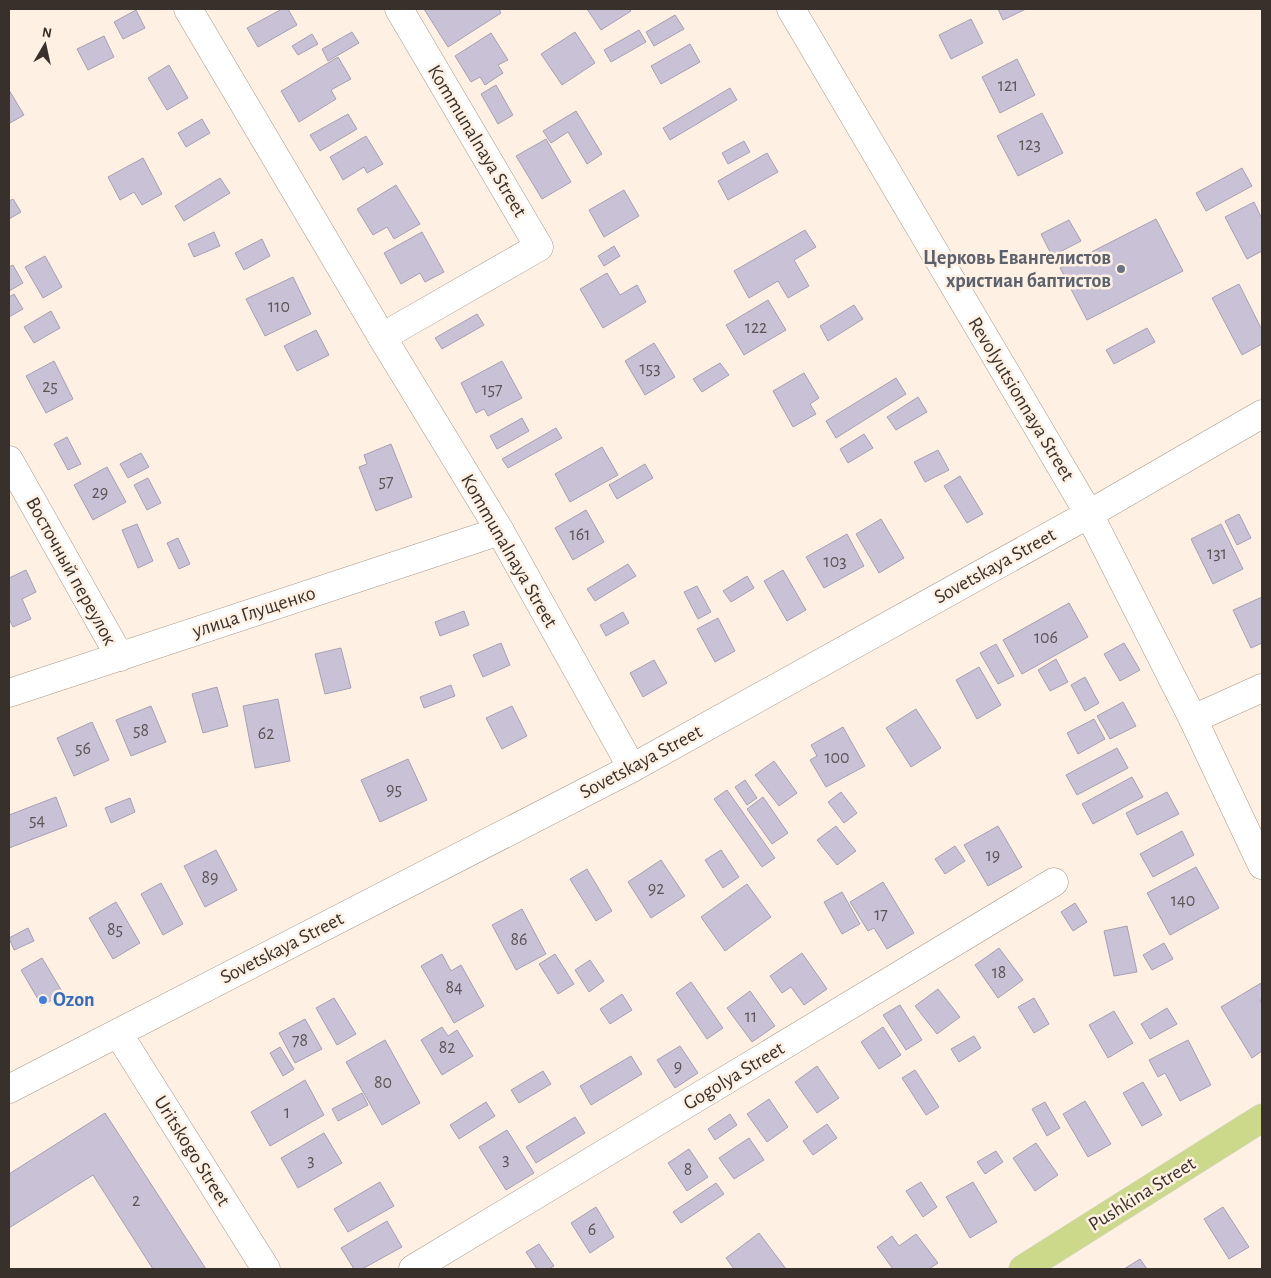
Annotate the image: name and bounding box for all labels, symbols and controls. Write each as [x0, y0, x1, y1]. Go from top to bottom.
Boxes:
north arrow [20, 20, 70, 70]
text: N [41, 25, 53, 41]
street label: Kommunalnaya Street [424, 61, 531, 221]
house number: 121 [998, 77, 1018, 95]
house number: 123 [1019, 136, 1041, 154]
place label: Церковь Евангелистов христиан баптистов [923, 248, 1111, 291]
marker: Церковь Евангелистов христиан баптистов [1115, 263, 1127, 275]
house number: 110 [268, 298, 290, 316]
street label: Revolyutsionnaya Street [964, 314, 1078, 485]
house number: 122 [745, 319, 767, 337]
house number: 153 [639, 360, 661, 378]
house number: 25 [42, 378, 58, 396]
house number: 157 [481, 381, 503, 399]
street label: Kommunalnaya Street [457, 471, 561, 632]
house number: 57 [378, 473, 394, 491]
house number: 29 [92, 484, 108, 502]
street label: Восточный переулок [22, 493, 120, 649]
street label: Sovetskaya Street [931, 524, 1060, 608]
house number: 161 [570, 526, 590, 544]
house number: 131 [1207, 545, 1227, 563]
house number: 103 [823, 553, 847, 571]
street label: улица Глущенко [189, 583, 318, 642]
house number: 106 [1034, 629, 1058, 647]
street label: Sovetskaya Street [577, 721, 706, 803]
house number: 58 [133, 722, 149, 740]
house number: 62 [258, 725, 274, 743]
house number: 56 [75, 740, 91, 758]
house number: 100 [824, 749, 850, 767]
house number: 95 [386, 781, 402, 799]
house number: 54 [29, 812, 45, 830]
house number: 19 [986, 847, 1000, 865]
house number: 89 [202, 869, 219, 887]
house number: 92 [648, 880, 664, 898]
house number: 140 [1171, 892, 1195, 910]
house number: 17 [874, 906, 888, 924]
street label: Sovetskaya Street [217, 908, 347, 988]
house number: 85 [107, 921, 123, 939]
house number: 86 [511, 931, 528, 949]
house number: 18 [992, 964, 1006, 982]
house number: 84 [445, 979, 463, 997]
place label: Ozon [53, 990, 95, 1010]
marker: Ozon [37, 994, 49, 1006]
house number: 11 [745, 1008, 757, 1026]
house number: 78 [292, 1032, 308, 1050]
street label: Gogolya Street [680, 1038, 788, 1114]
house number: 82 [439, 1039, 455, 1057]
house number: 9 [674, 1058, 682, 1076]
house number: 80 [374, 1074, 392, 1092]
street label: Uritskogo Street [150, 1092, 234, 1210]
house number: 1 [284, 1104, 290, 1122]
house number: 3 [502, 1151, 510, 1169]
house number: 3 [307, 1152, 315, 1170]
street label: Pushkina Street [1085, 1153, 1200, 1235]
house number: 8 [684, 1161, 692, 1179]
house number: 2 [132, 1192, 140, 1210]
house number: 6 [588, 1221, 596, 1239]

